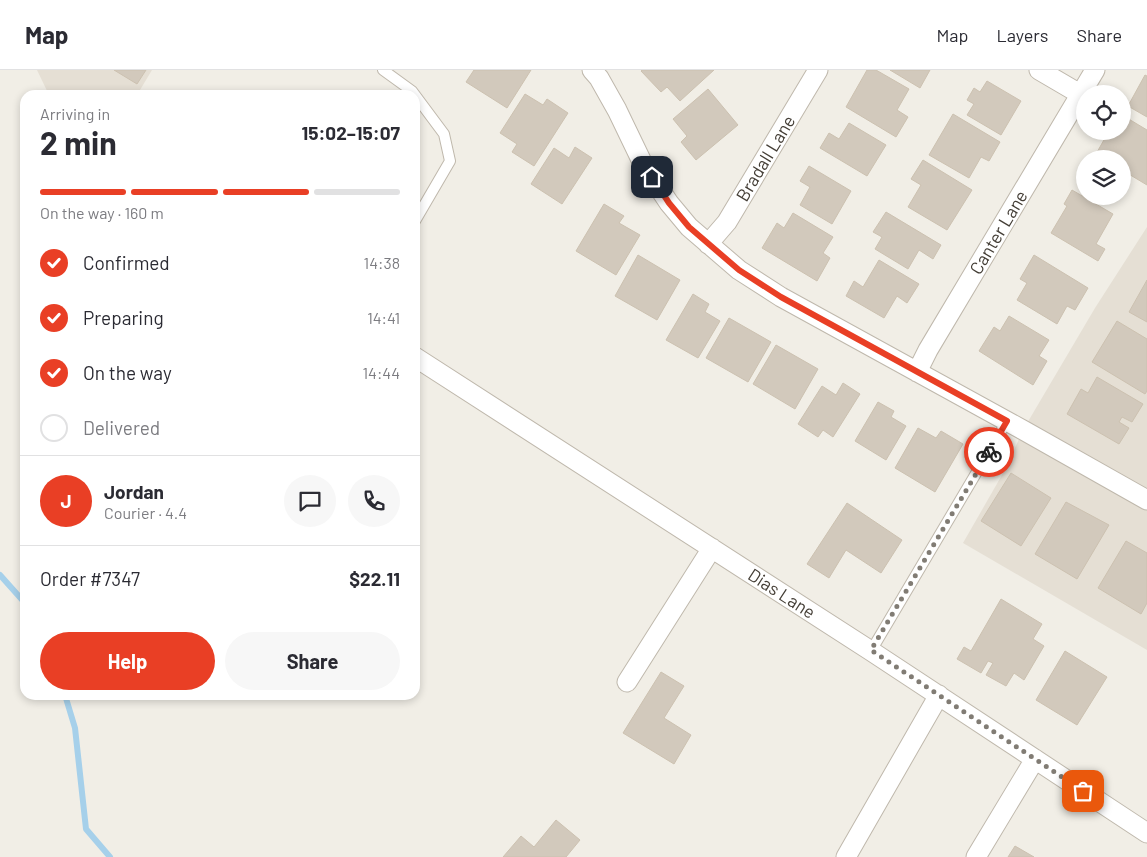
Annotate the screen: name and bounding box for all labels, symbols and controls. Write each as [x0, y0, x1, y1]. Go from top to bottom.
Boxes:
text: Map [25, 20, 68, 49]
text: Map [936, 24, 968, 46]
text: Layers [996, 24, 1049, 46]
text: Share [1077, 24, 1122, 46]
map controls [1076, 85, 1131, 205]
button: locate [1076, 85, 1131, 140]
text: Arriving in [40, 104, 110, 123]
street label: Bradall Lane [731, 111, 799, 205]
text: 15:02–15:07 [301, 121, 400, 144]
text: 2 min [40, 123, 117, 161]
button: layers [1076, 150, 1131, 205]
pin [631, 156, 673, 198]
icon: home [638, 163, 666, 191]
street label: Canter Lane [964, 186, 1032, 278]
text: On the way · 160 m [40, 203, 164, 222]
icon: check [40, 249, 68, 277]
text: Confirmed [83, 251, 170, 274]
text: 14:38 [364, 253, 400, 272]
icon: check [40, 304, 68, 332]
text: Preparing [83, 306, 164, 329]
text: 14:41 [367, 308, 400, 327]
icon: check [40, 359, 68, 387]
text: On the way [83, 361, 172, 384]
text: 14:44 [363, 363, 400, 382]
text: Delivered [83, 416, 160, 439]
courier [964, 427, 1014, 477]
icon: bike [975, 438, 1003, 466]
button: chat [284, 475, 336, 527]
button: phone [348, 475, 400, 527]
text: Jordan [104, 480, 164, 503]
text: J [60, 489, 72, 512]
text: Courier · 4.4 [104, 503, 187, 522]
street label: Dias Lane [744, 563, 820, 623]
text: Order #7347 [40, 567, 140, 590]
text: $22.11 [349, 567, 400, 590]
button: Help [40, 632, 215, 690]
button: Share [225, 632, 400, 690]
pin [1062, 770, 1104, 812]
icon: bag [1069, 777, 1097, 805]

